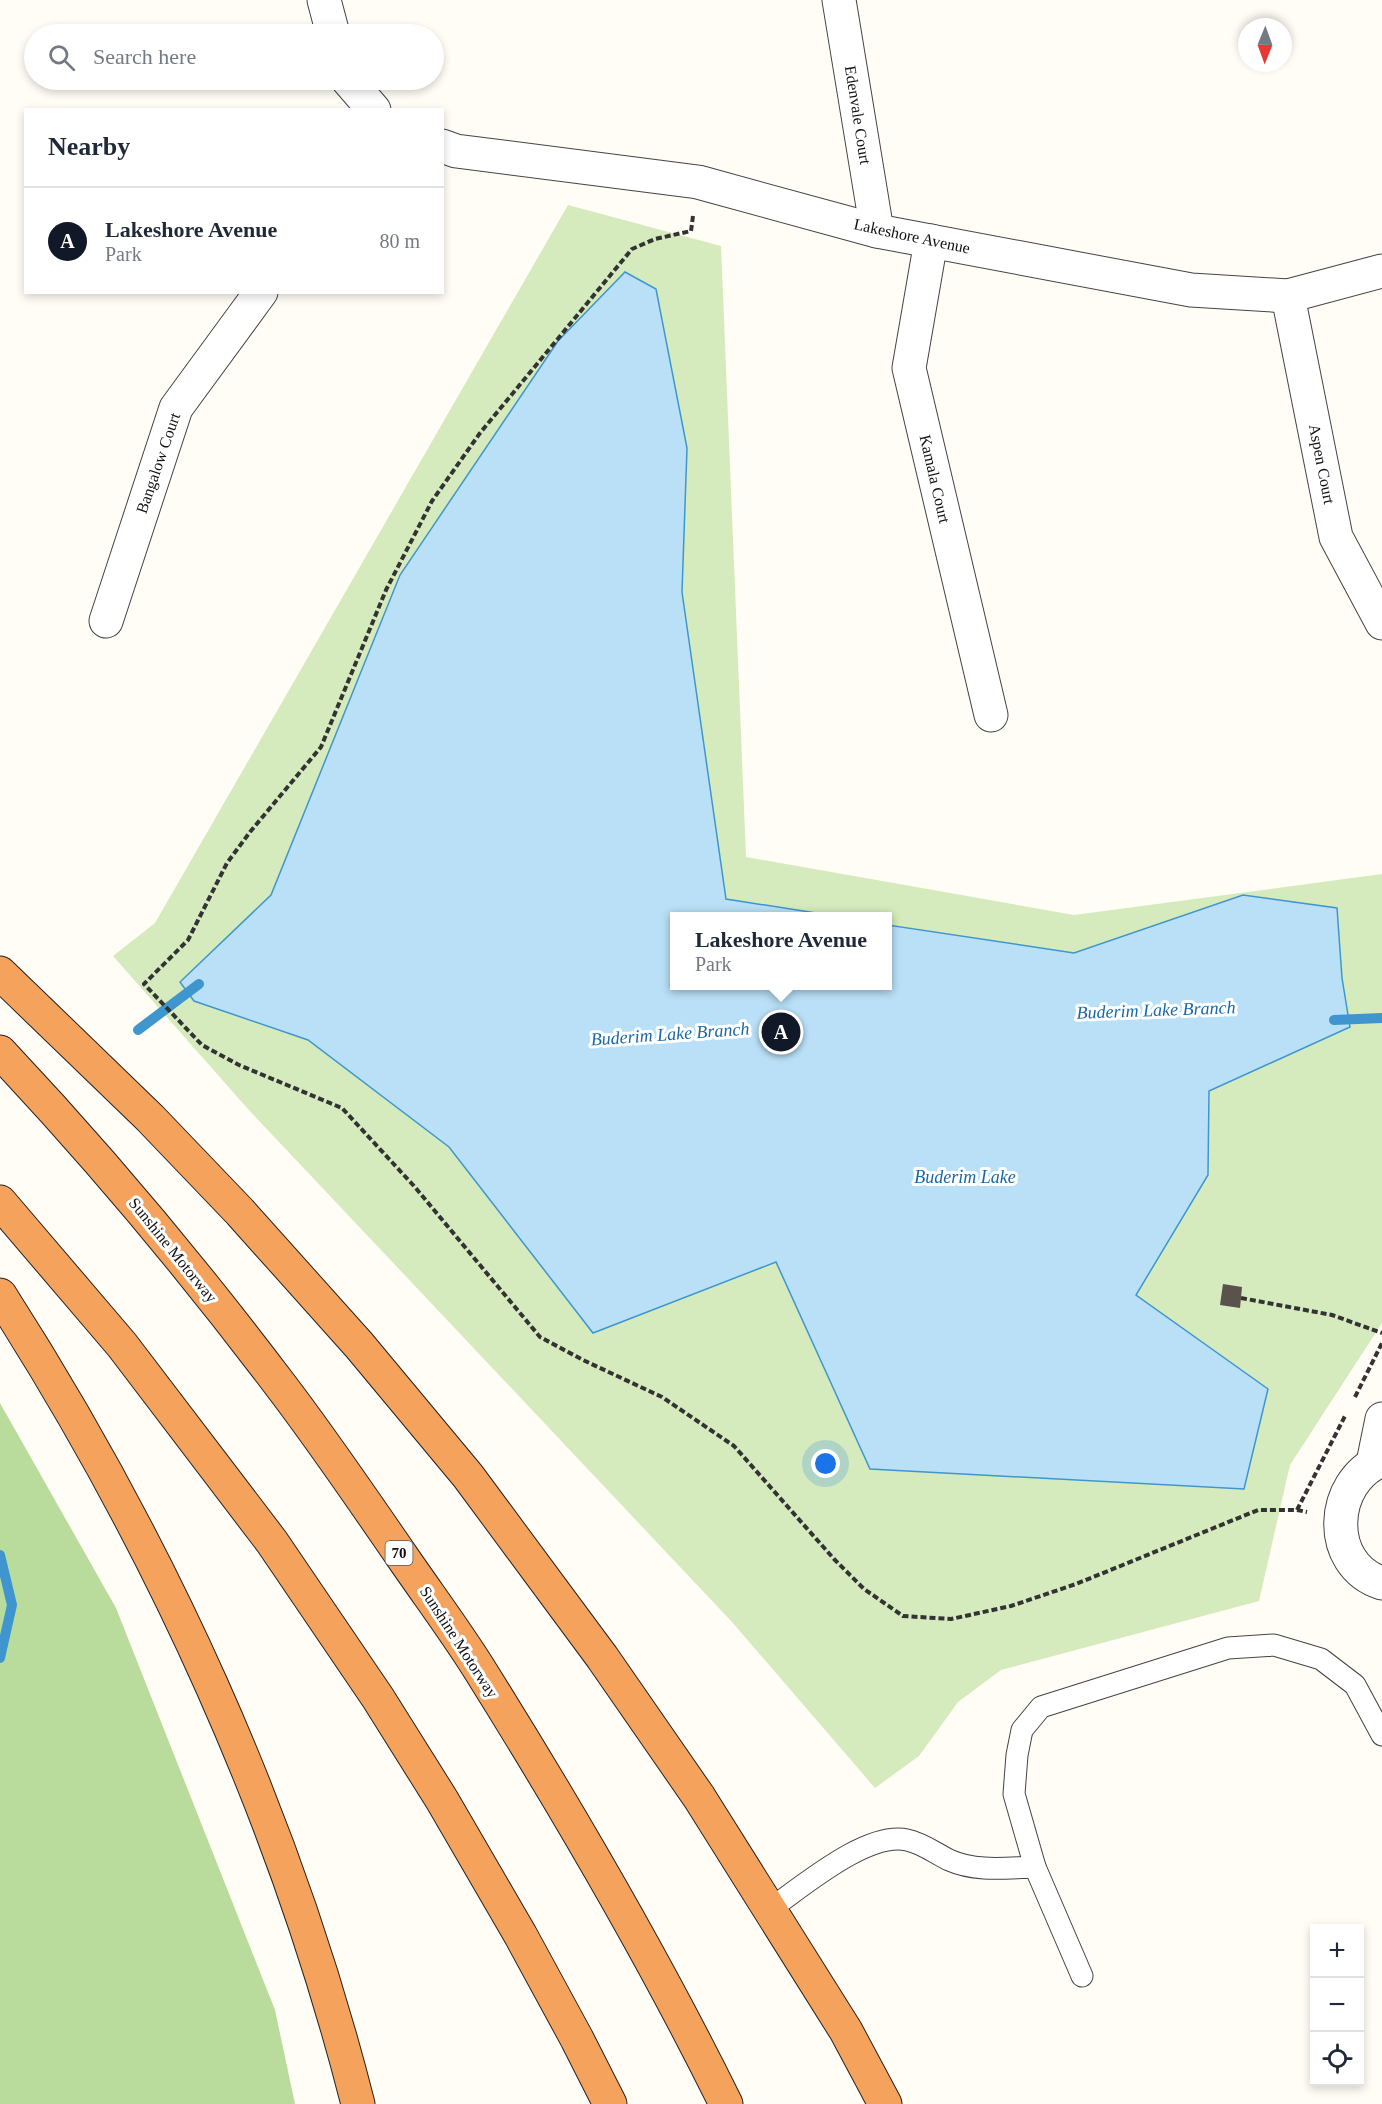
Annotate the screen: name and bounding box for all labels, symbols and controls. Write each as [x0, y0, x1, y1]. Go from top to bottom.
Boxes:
north arrow [1238, 18, 1292, 72]
search box [24, 24, 444, 90]
icon: search [45, 41, 78, 74]
text: Search here [93, 44, 196, 69]
street label: Edenvale Court [842, 64, 874, 166]
text: Nearby [48, 132, 130, 161]
street label: Lakeshore Avenue [852, 215, 972, 257]
text: Lakeshore Avenue [105, 217, 277, 242]
text: A [60, 230, 75, 252]
text: 80 m [379, 230, 420, 252]
text: Park [105, 243, 142, 265]
street label: Bangalow Court [133, 410, 184, 516]
street label: Aspen Court [1305, 422, 1338, 506]
street label: Kamala Court [917, 433, 954, 525]
popup [670, 912, 892, 990]
text: Lakeshore Avenue [695, 927, 867, 952]
text: Park [695, 953, 732, 975]
water label: Buderim Lake Branch [1076, 997, 1236, 1023]
pin: A [762, 1010, 800, 1054]
water label: Buderim Lake Branch [590, 1018, 750, 1050]
water label: Buderim Lake [914, 1167, 1016, 1187]
street label: Sunshine Motorway [125, 1194, 220, 1306]
your location [811, 1449, 840, 1478]
road number: 70 [386, 1541, 412, 1565]
street label: Sunshine Motorway [416, 1583, 501, 1701]
map controls [1310, 1924, 1364, 2086]
button: + [1310, 1924, 1364, 1978]
button: − [1310, 1978, 1364, 2032]
button: locate [1310, 2032, 1364, 2086]

